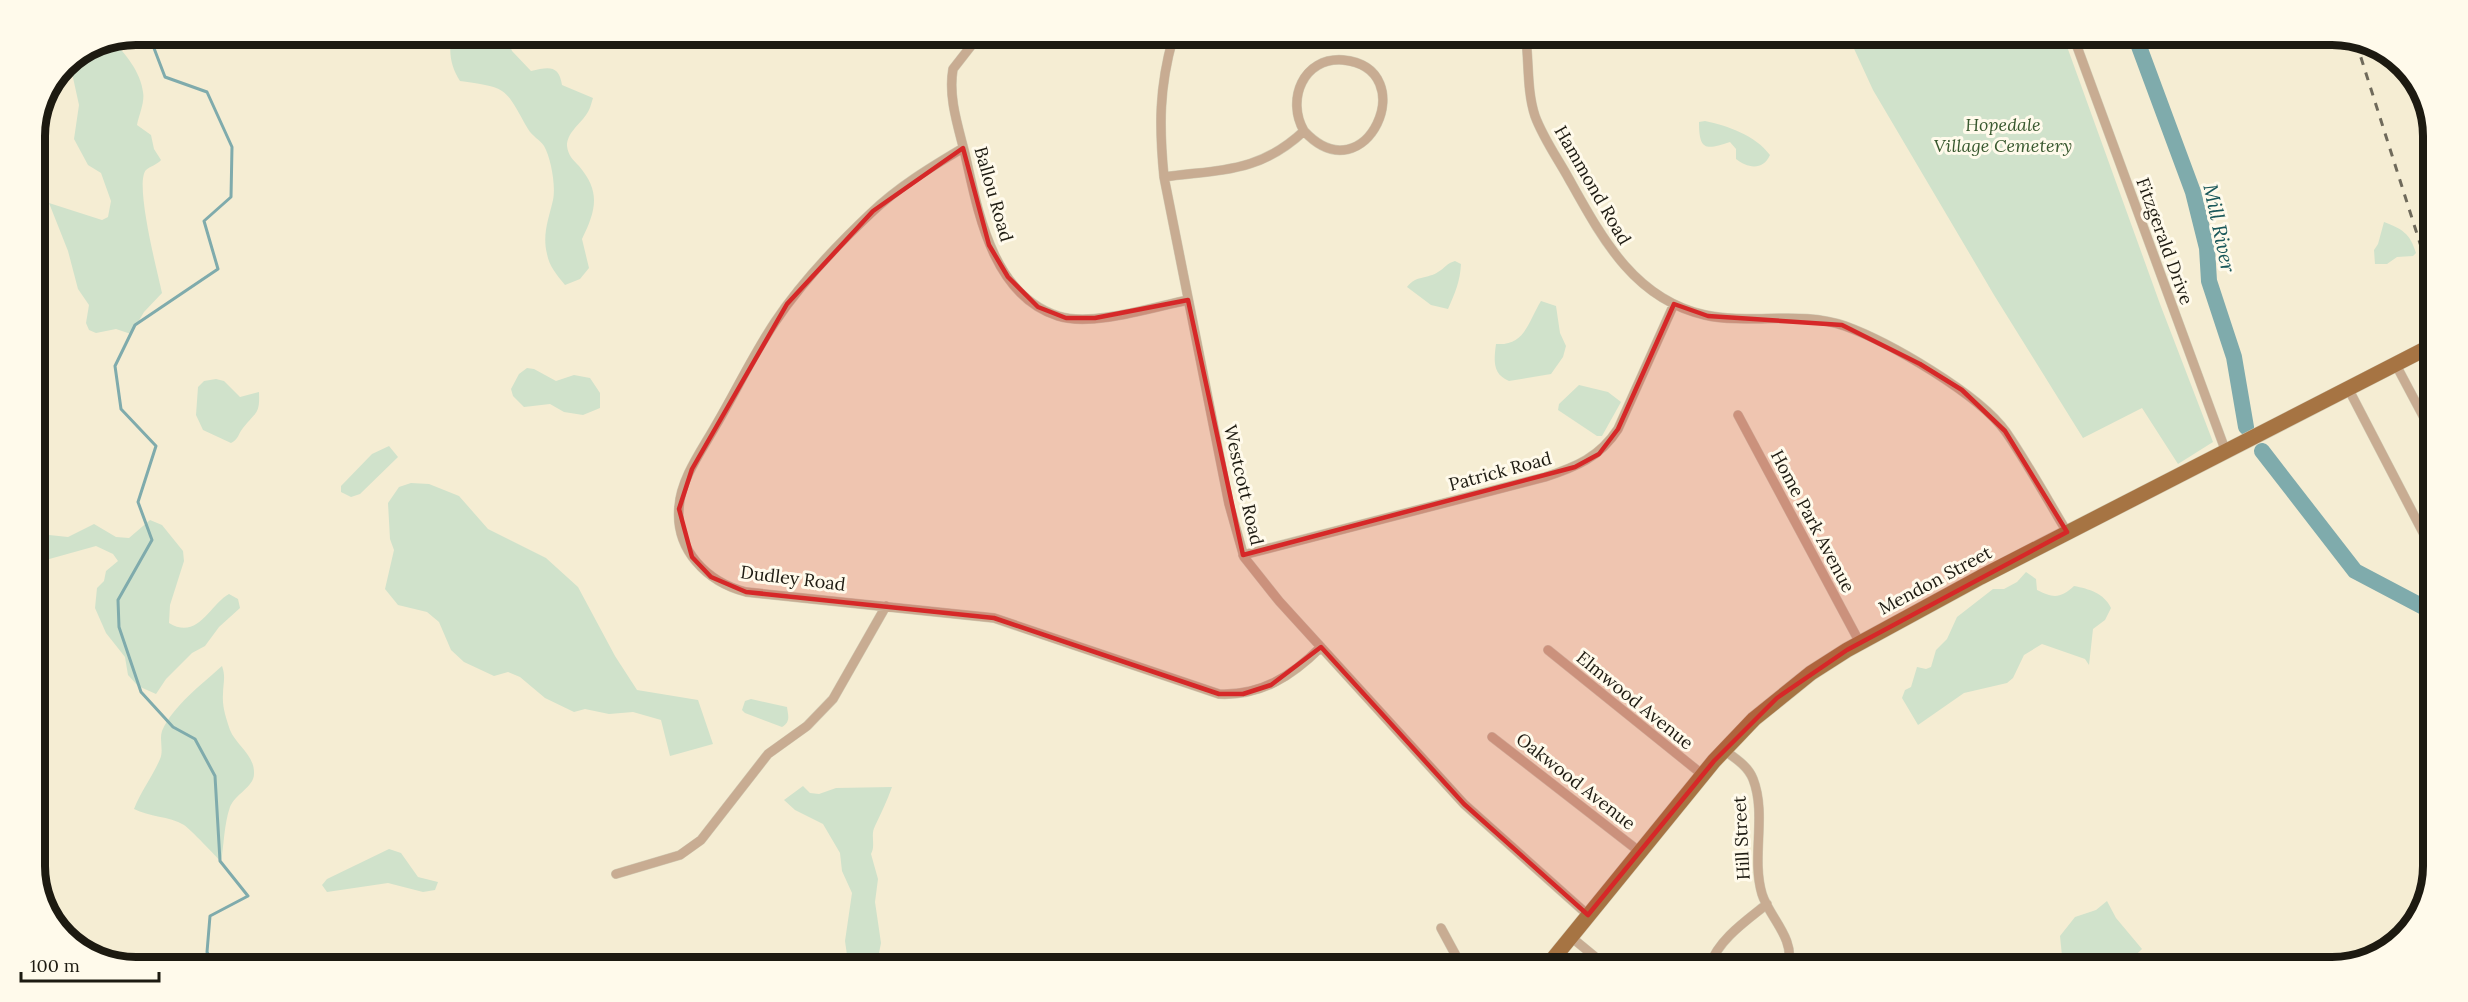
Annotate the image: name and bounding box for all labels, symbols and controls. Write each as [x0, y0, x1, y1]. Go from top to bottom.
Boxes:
park label: Hopedale Village Cemetery [1934, 113, 2072, 157]
street label: Hammond Road [1550, 121, 1637, 249]
street label: Ballou Road [969, 144, 1019, 245]
street label: Fitzgerald Drive [2131, 174, 2199, 308]
water label: Mill River [2198, 182, 2242, 275]
street label: Westcott Road [1219, 423, 1269, 548]
street label: Patrick Road [1446, 446, 1554, 496]
street label: Home Park Avenue [1766, 446, 1860, 596]
street label: Mendon Street [1874, 540, 1996, 620]
street label: Dudley Road [739, 560, 847, 596]
street label: Elmwood Avenue [1572, 646, 1698, 754]
street label: Oakwood Avenue [1512, 727, 1640, 835]
street label: Hill Street [1727, 795, 1755, 881]
scale bar [21, 945, 159, 983]
text: 100 m [30, 954, 80, 977]

